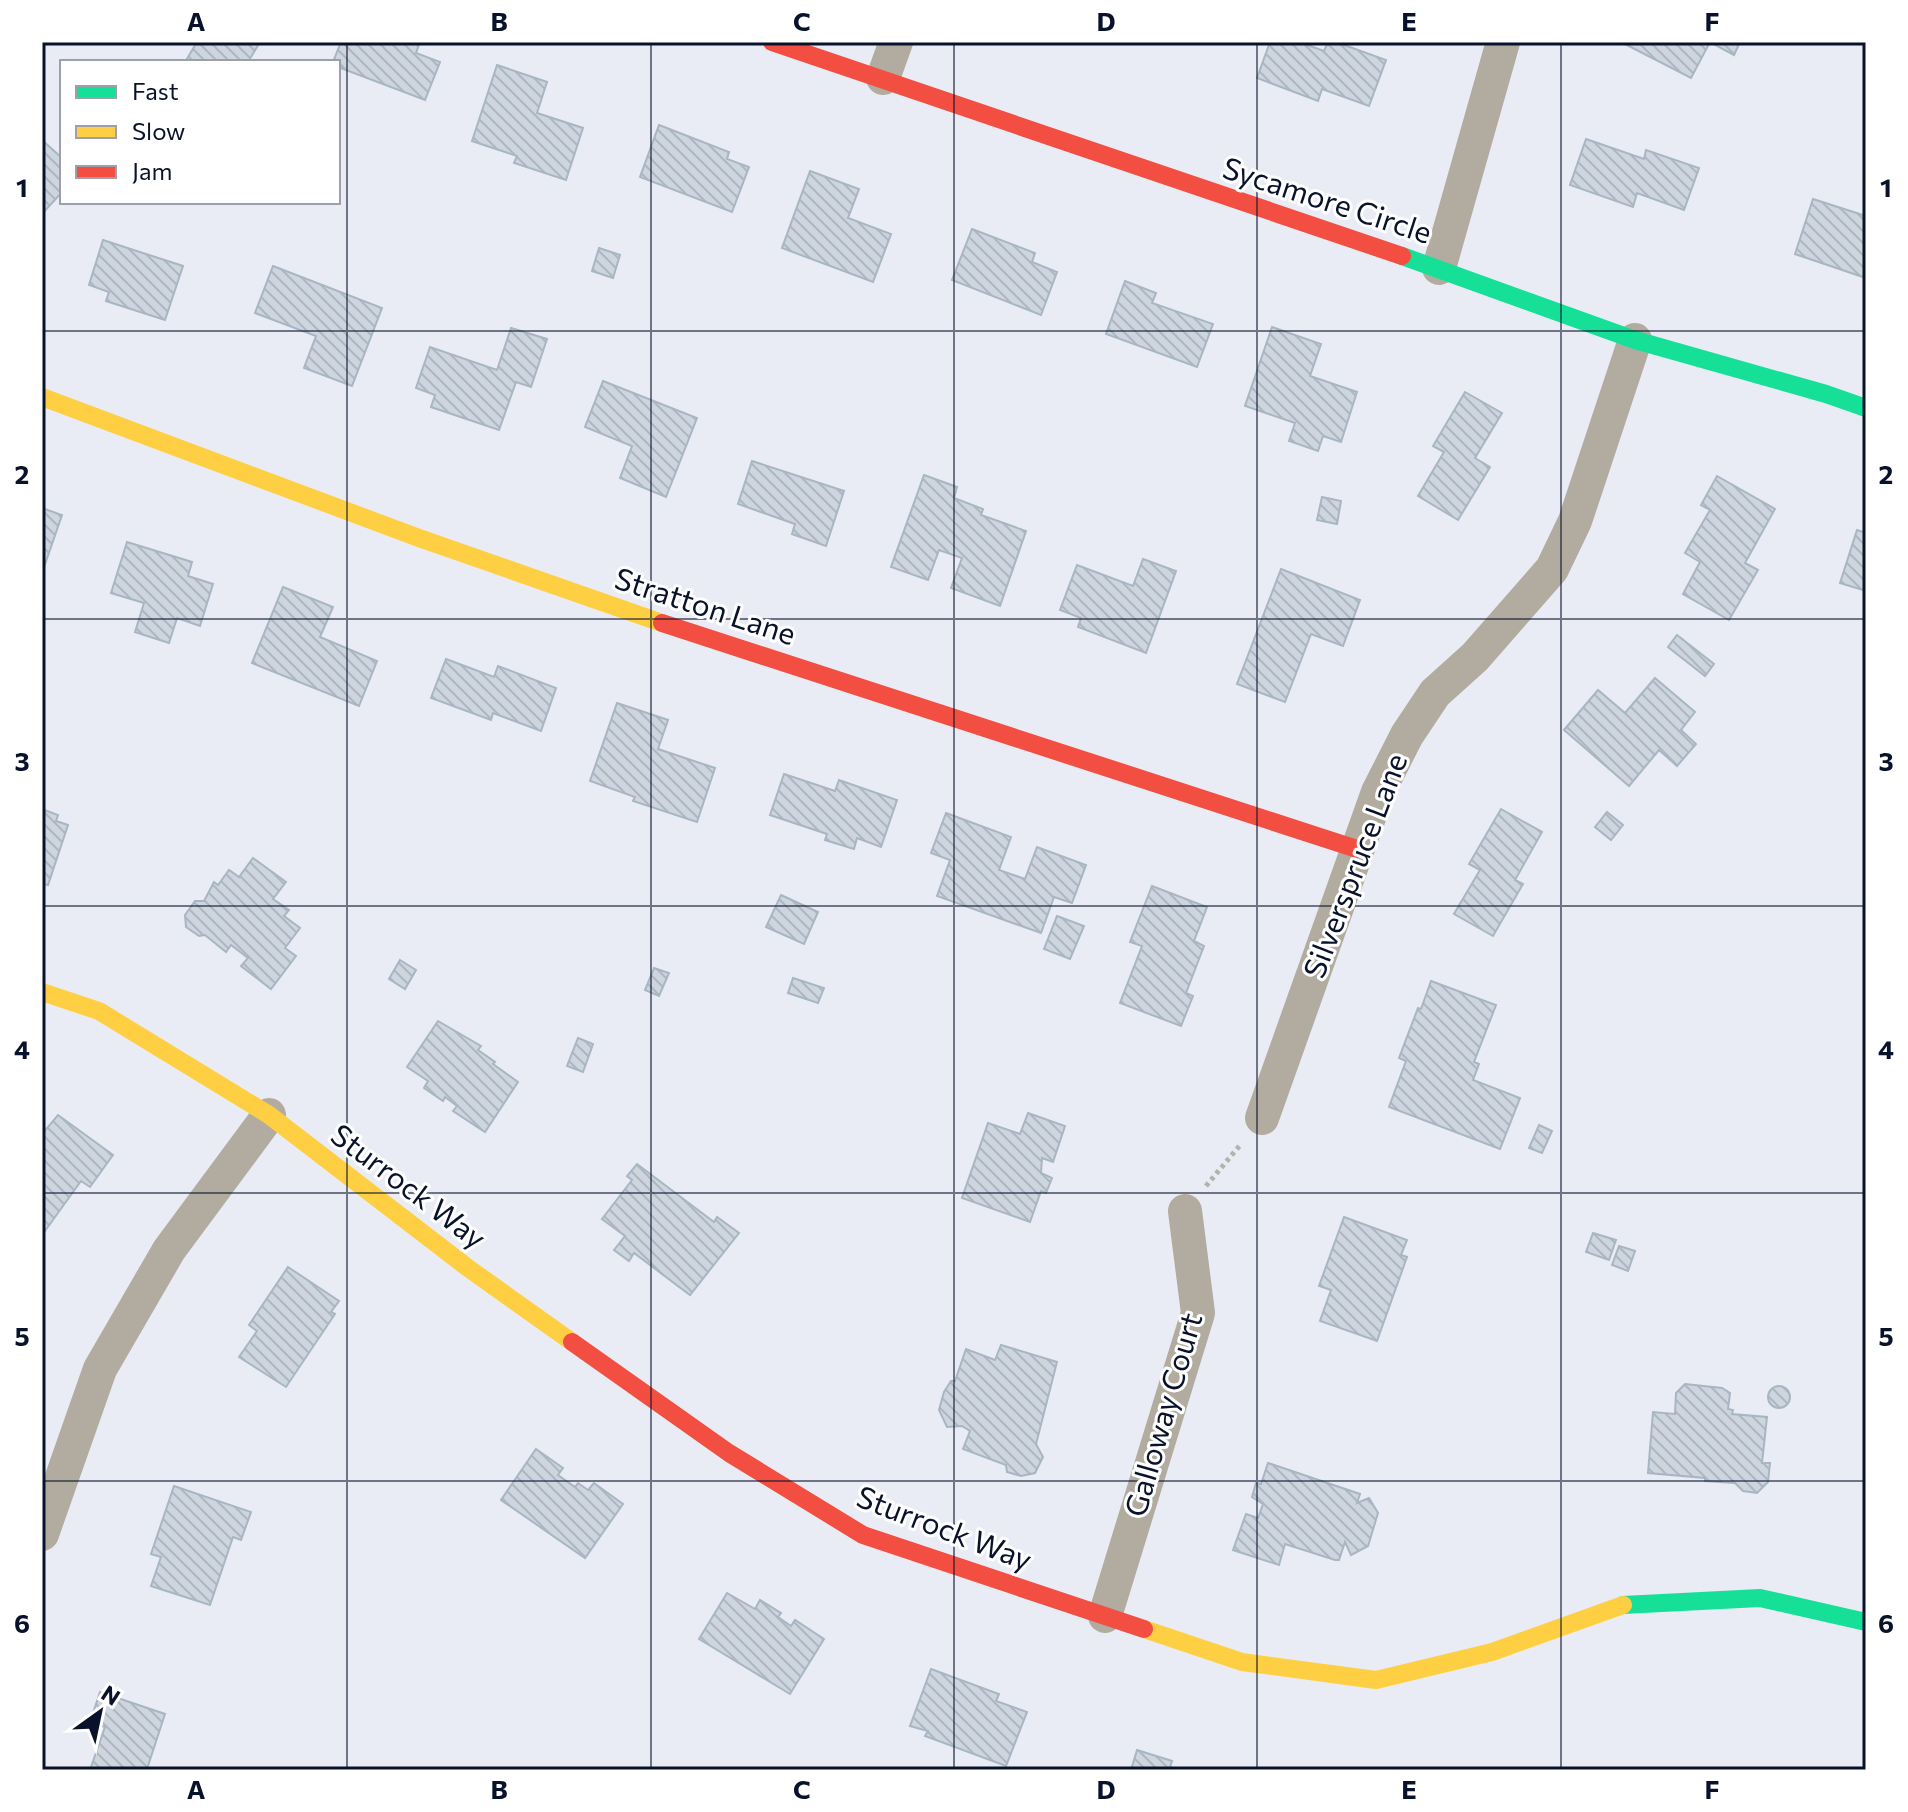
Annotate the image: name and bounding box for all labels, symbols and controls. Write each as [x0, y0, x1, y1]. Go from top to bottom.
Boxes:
text: A [187, 5, 206, 36]
text: B [490, 5, 508, 36]
text: C [793, 5, 811, 36]
text: D [1096, 5, 1116, 36]
text: E [1401, 5, 1417, 36]
text: F [1704, 5, 1720, 36]
legend [60, 60, 340, 204]
text: Fast [132, 76, 179, 105]
text: Slow [132, 116, 185, 145]
street label: Sycamore Circle [1219, 147, 1437, 250]
text: Jam [132, 156, 172, 185]
text: 1 [16, 171, 28, 202]
text: 1 [1880, 171, 1892, 202]
text: 2 [15, 458, 29, 489]
text: 2 [1879, 458, 1893, 489]
street label: Stratton Lane [611, 558, 801, 651]
text: 3 [14, 745, 30, 776]
text: 3 [1878, 745, 1894, 776]
street label: Silverspruce Lane [1294, 748, 1413, 983]
text: 4 [14, 1033, 30, 1064]
text: 4 [1878, 1033, 1894, 1064]
street label: Sturrock Way [325, 1115, 494, 1255]
street label: Galloway Court [1115, 1308, 1208, 1520]
text: 5 [14, 1320, 30, 1351]
text: 5 [1878, 1320, 1894, 1351]
street label: Sturrock Way [852, 1476, 1038, 1577]
text: 6 [14, 1607, 30, 1638]
text: 6 [1878, 1607, 1894, 1638]
north arrow [60, 1672, 140, 1752]
text: N [97, 1679, 125, 1711]
text: A [187, 1773, 206, 1804]
text: B [490, 1773, 508, 1804]
text: C [793, 1773, 811, 1804]
text: D [1096, 1773, 1116, 1804]
text: E [1401, 1773, 1417, 1804]
text: F [1704, 1773, 1720, 1804]

